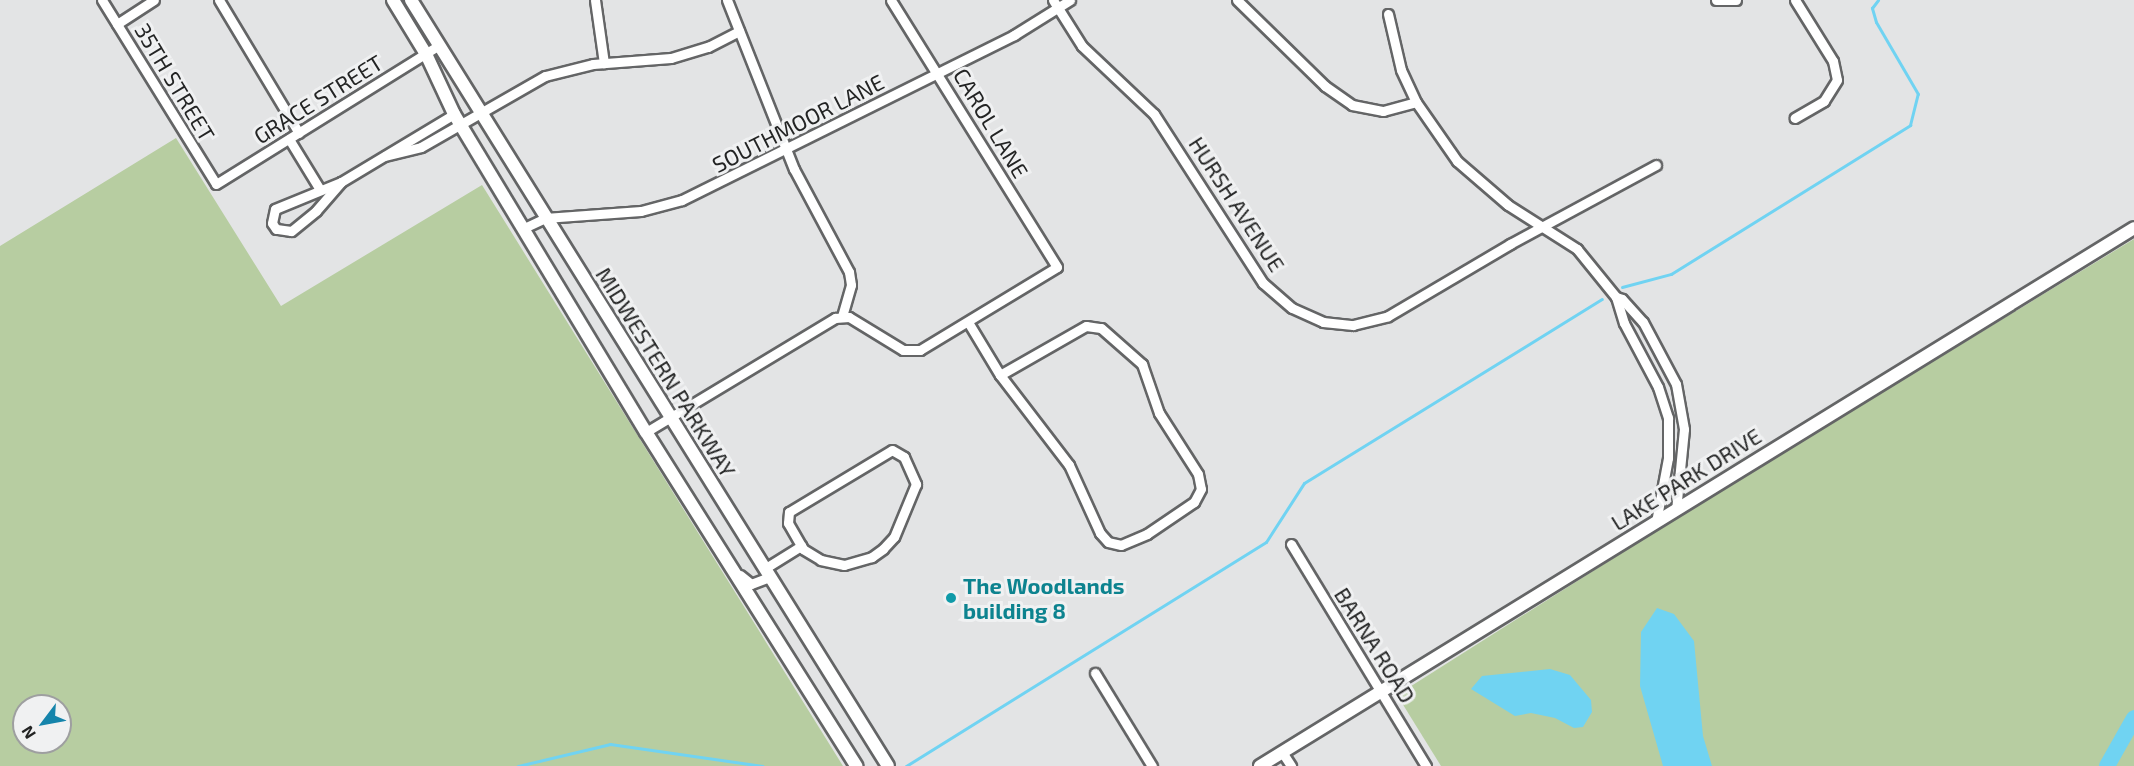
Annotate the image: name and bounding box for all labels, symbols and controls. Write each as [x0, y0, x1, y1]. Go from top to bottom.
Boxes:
street label: 35TH STREET [130, 18, 220, 146]
street label: GRACE STREET [249, 49, 387, 149]
street label: CAROL LANE [948, 63, 1034, 183]
street label: SOUTHMOOR LANE [708, 68, 888, 178]
street label: HURSH AVENUE [1183, 131, 1291, 277]
street label: MIDWESTERN PARKWAY [591, 262, 741, 482]
street label: LAKE PARK DRIVE [1606, 422, 1766, 536]
place label: The Woodlands building 8 [963, 572, 1125, 624]
street label: BARNA ROAD [1329, 582, 1421, 708]
marker: The Woodlands building 8 [944, 591, 958, 605]
north arrow [12, 694, 72, 754]
text: N [17, 723, 39, 743]

